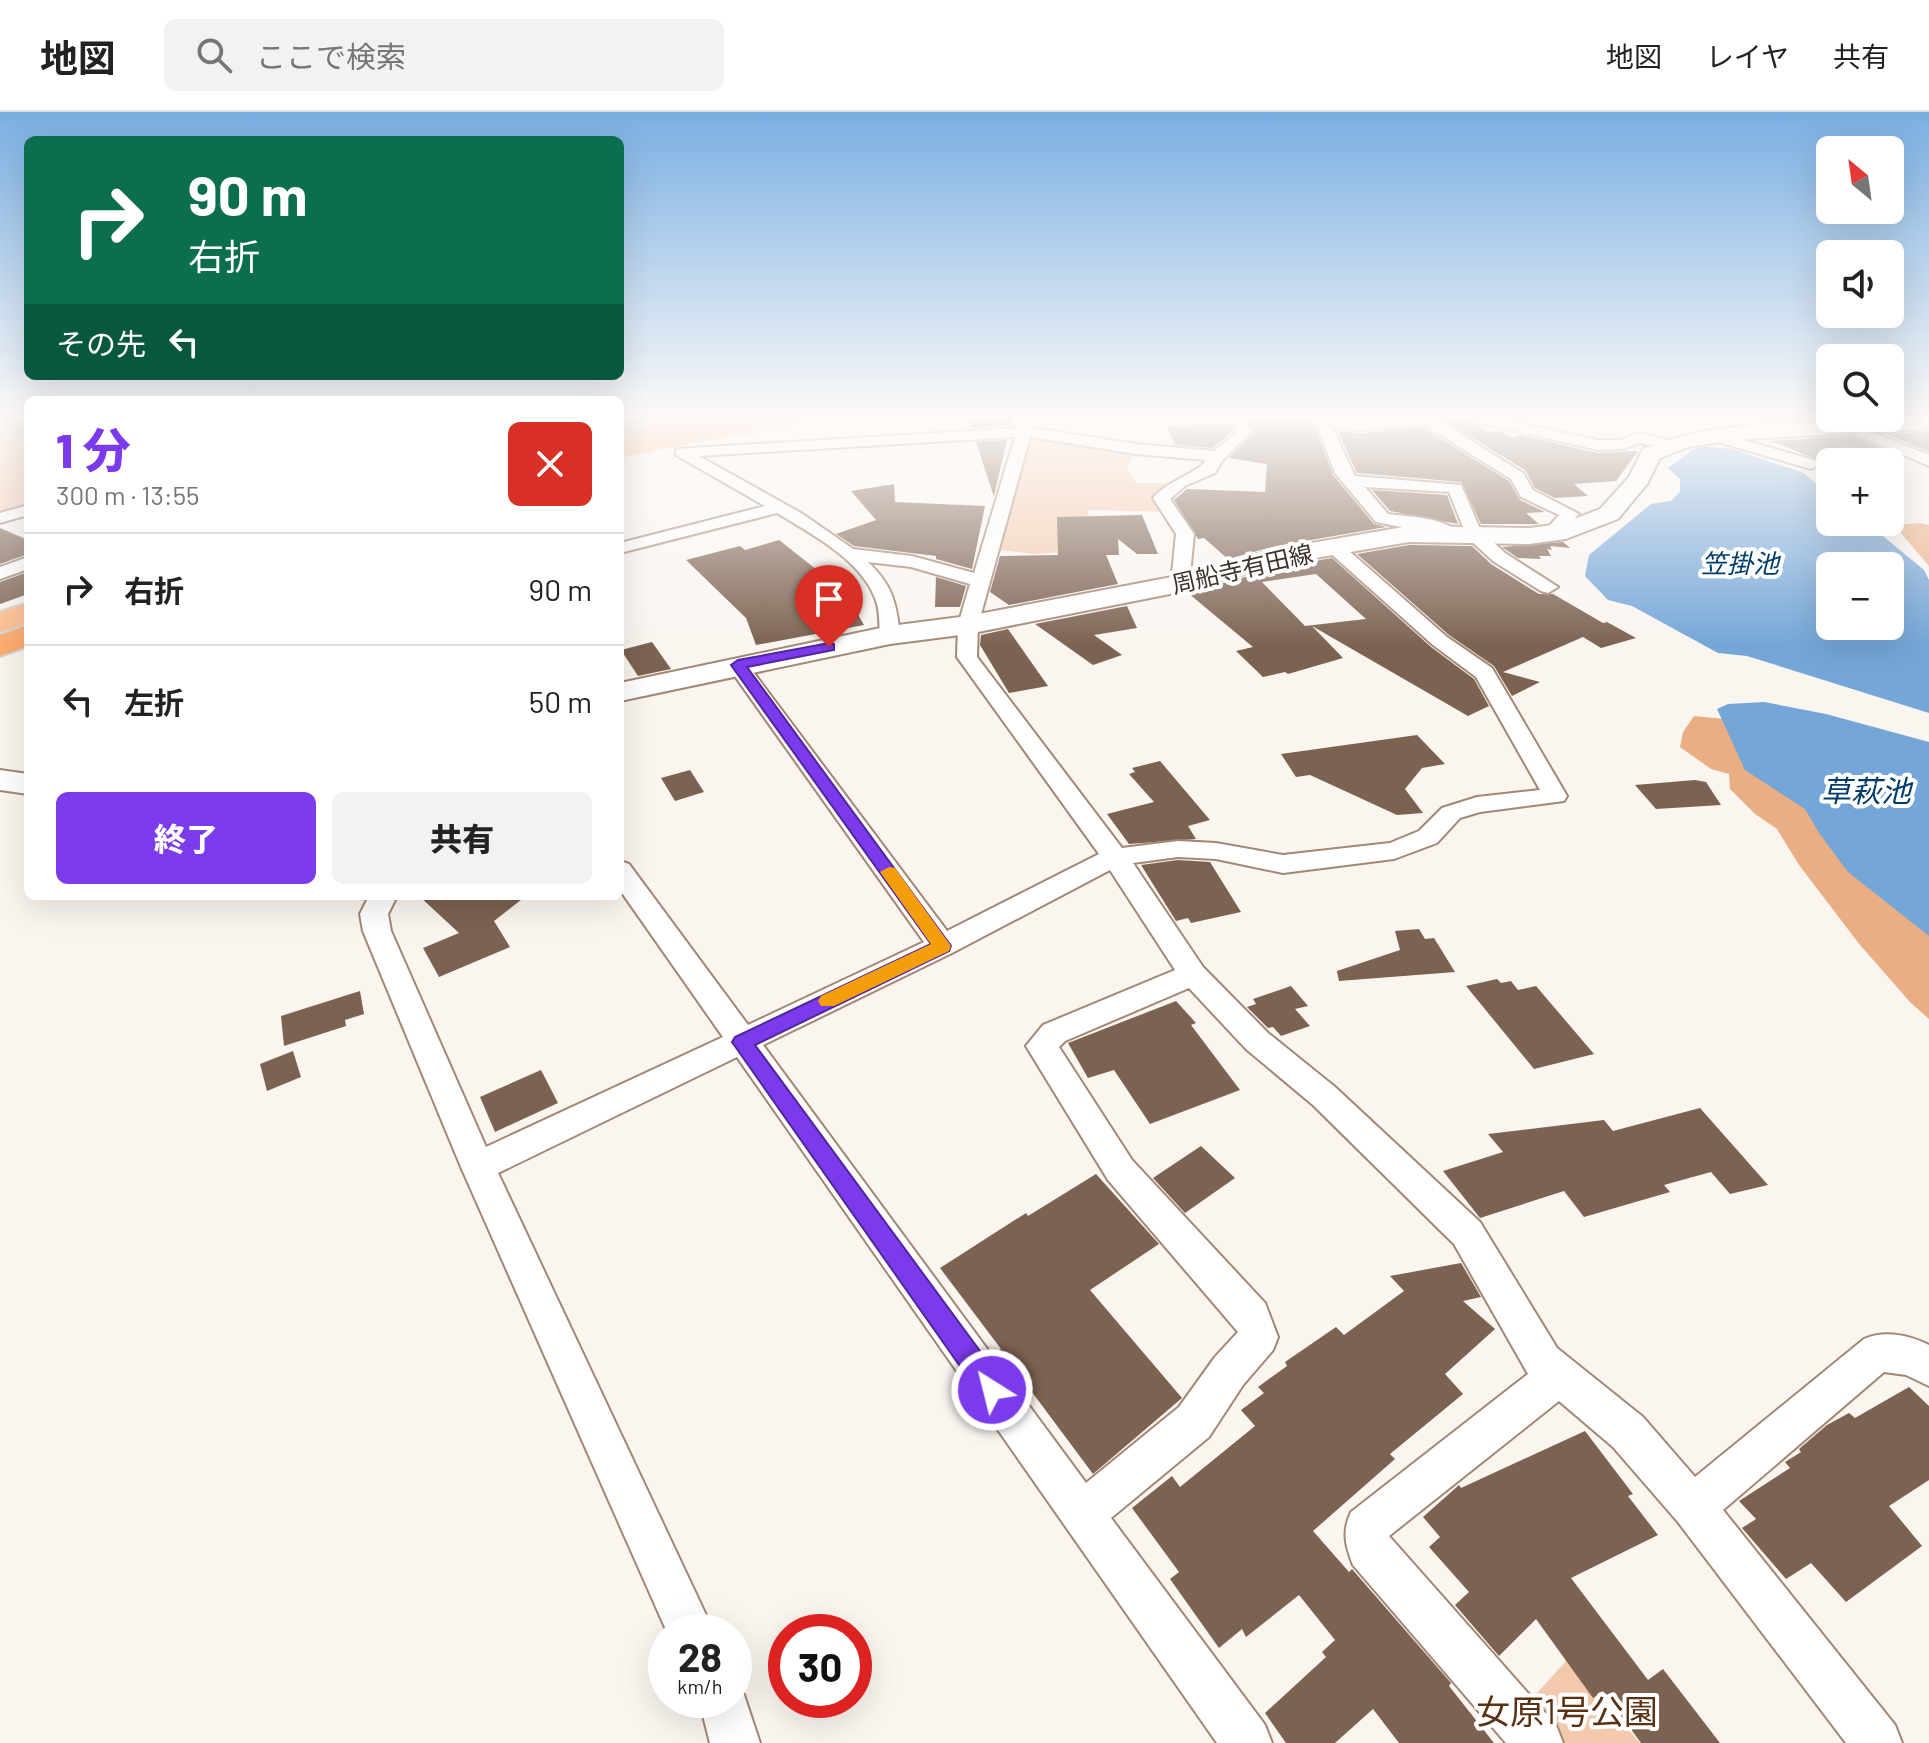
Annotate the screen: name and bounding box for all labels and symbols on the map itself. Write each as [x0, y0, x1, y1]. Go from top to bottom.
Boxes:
north arrow [1816, 136, 1904, 224]
street label: 周船寺有田線 [1169, 538, 1315, 598]
water label: 笠掛池 [1701, 547, 1782, 578]
pin [795, 565, 863, 647]
water label: 草萩池 [1821, 772, 1914, 808]
position arrow [950, 1348, 1034, 1432]
speed limit sign: 30 [768, 1614, 872, 1718]
park label: 女原1号公園 [1476, 1690, 1658, 1731]

